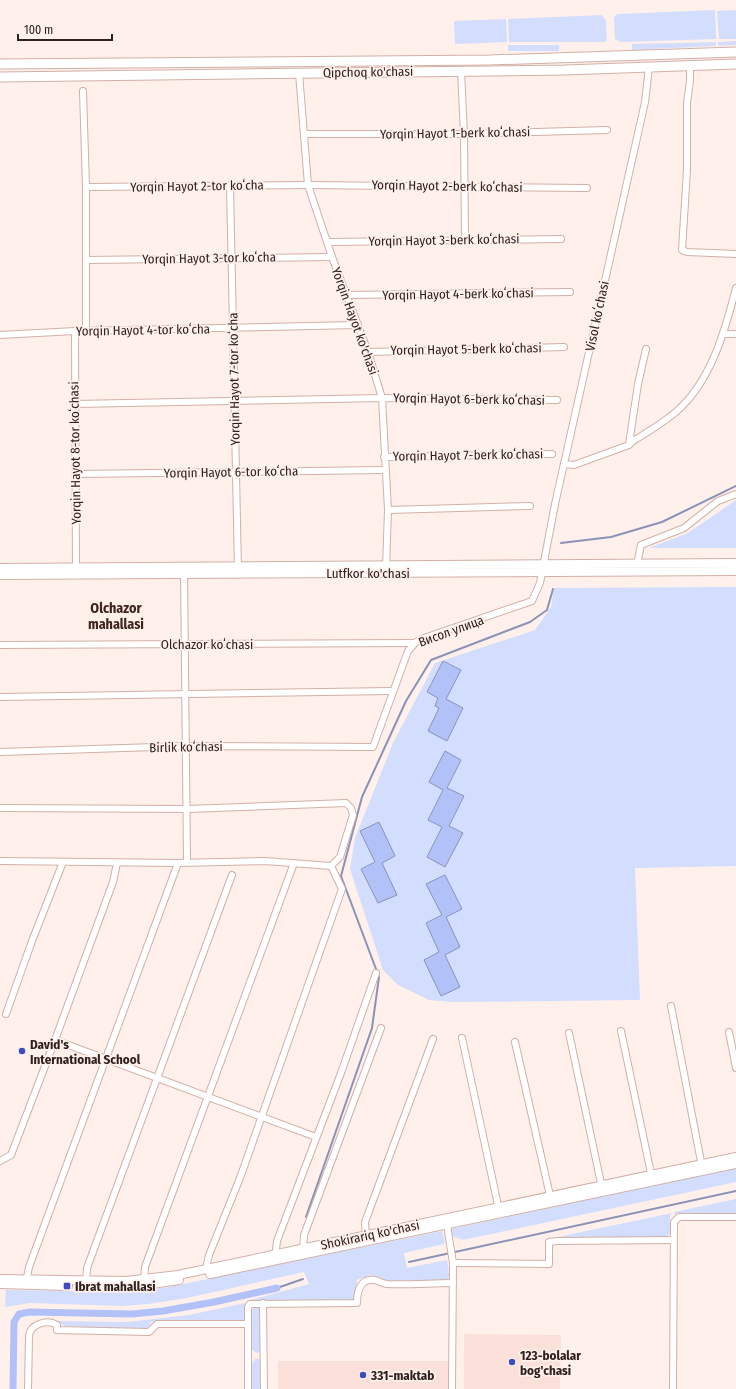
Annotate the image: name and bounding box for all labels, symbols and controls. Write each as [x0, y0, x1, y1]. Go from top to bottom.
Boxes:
scale bar [18, 16, 112, 42]
text: 100 m [24, 23, 53, 37]
street label: Qipchoq ko'chasi [323, 64, 413, 80]
street label: Yorqin Hayot 1-berk koʻchasi [380, 124, 530, 142]
street label: Yorqin Hayot 2-tor koʻcha [130, 177, 264, 195]
street label: Yorqin Hayot 2-berk koʻchasi [371, 177, 523, 195]
street label: Yorqin Hayot 3-berk koʻchasi [368, 231, 520, 249]
street label: Yorqin Hayot 3-tor koʻcha [142, 249, 276, 267]
street label: Yorqin Hayot ko'chasi [329, 265, 381, 377]
street label: Visol koʻchasi [582, 279, 612, 353]
street label: Yorqin Hayot 4-berk koʻchasi [382, 285, 534, 303]
street label: Yorqin Hayot 7-tor koʻcha [225, 312, 243, 446]
street label: Yorqin Hayot 4-tor koʻcha [76, 321, 210, 339]
street label: Yorqin Hayot 5-berk koʻchasi [390, 340, 542, 358]
street label: Yorqin Hayot 8-tor koʻchasi [66, 381, 84, 525]
street label: Yorqin Hayot 6-berk koʻchasi [393, 390, 545, 408]
street label: Yorqin Hayot 7-berk koʻchasi [393, 446, 543, 464]
street label: Yorqin Hayot 6-tor koʻcha [164, 463, 298, 481]
street label: Lutfkor ko'chasi [326, 566, 410, 581]
district label: Olchazor mahallasi [88, 600, 144, 633]
street label: Висол улица [416, 612, 486, 650]
street label: Olchazor koʻchasi [161, 637, 253, 652]
street label: Birlik koʻchasi [149, 739, 223, 755]
place label: David's International School [30, 1037, 141, 1067]
marker: David's International School [17, 1046, 27, 1056]
street label: Shokirariq ko'chasi [319, 1217, 421, 1253]
place label: Ibrat mahallasi [75, 1279, 156, 1294]
marker: Ibrat mahallasi [62, 1281, 72, 1291]
place label: 123-bolalar bog'chasi [520, 1348, 581, 1378]
marker: 123-bolalar bog'chasi [507, 1357, 517, 1367]
place label: 331-maktab [370, 1368, 434, 1383]
marker: 331-maktab [358, 1370, 368, 1380]

